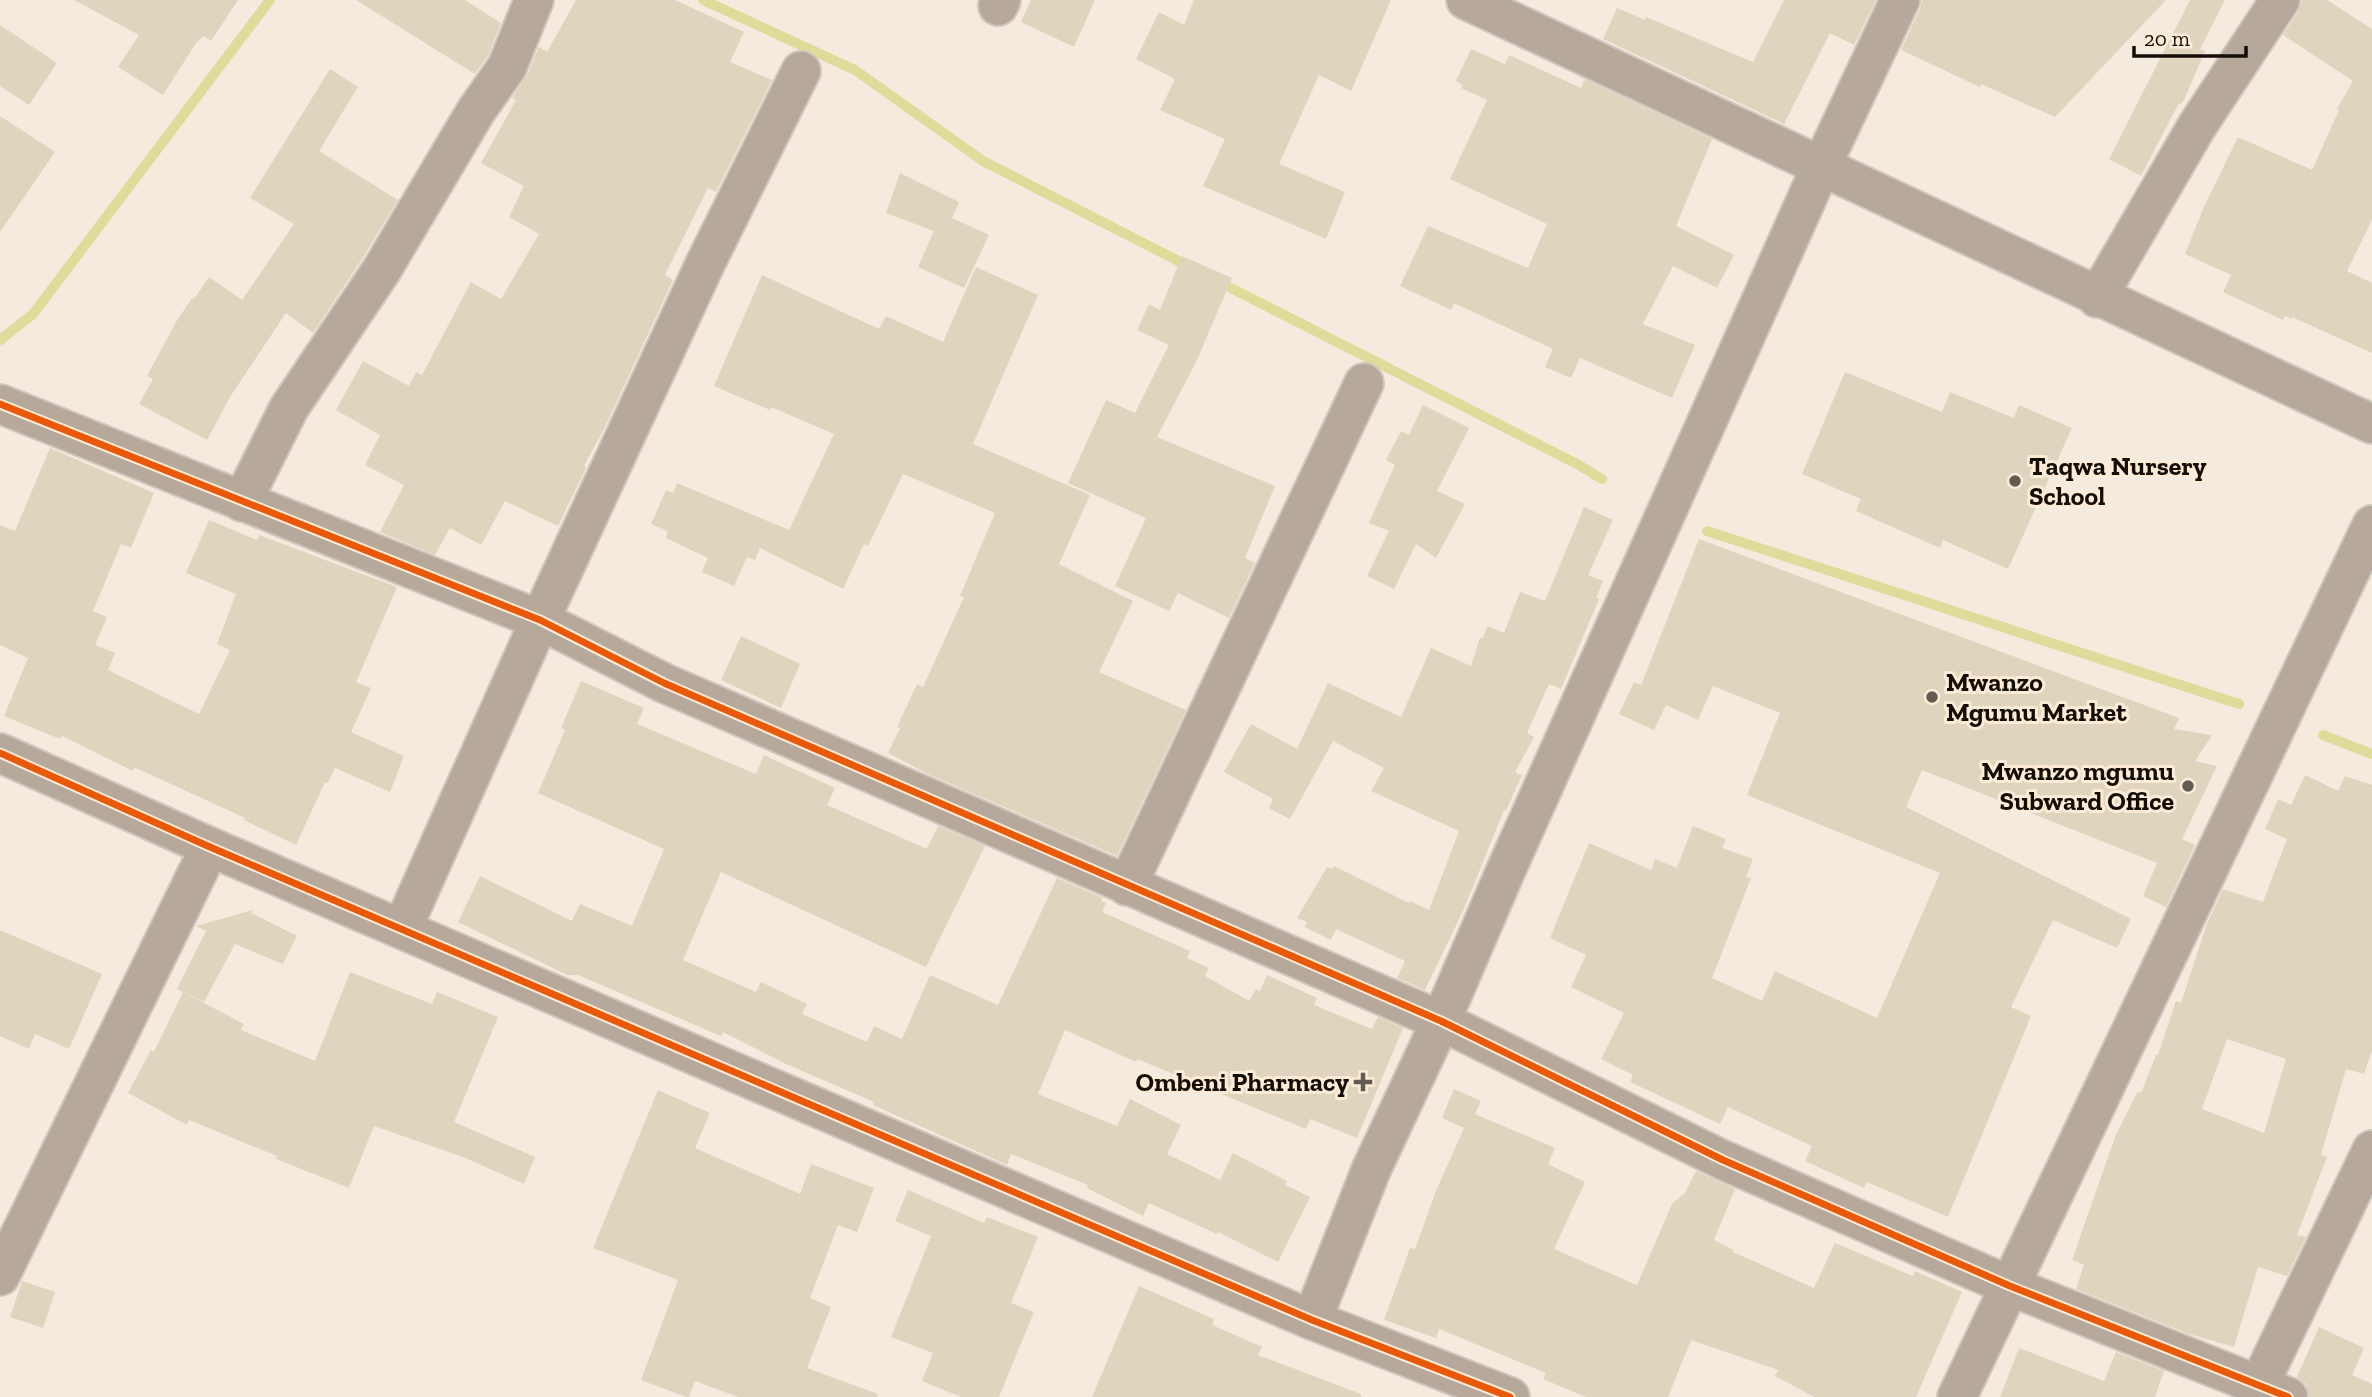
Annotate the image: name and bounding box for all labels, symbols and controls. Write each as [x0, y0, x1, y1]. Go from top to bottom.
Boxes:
scale bar [2134, 14, 2246, 58]
text: 20 m [2144, 26, 2190, 51]
place label: Taqwa Nursery School [2029, 450, 2207, 512]
marker: Taqwa Nursery School [2007, 473, 2023, 489]
place label: Mwanzo Mgumu Market [1946, 666, 2127, 728]
marker: Mwanzo Mgumu Market [1924, 689, 1940, 705]
place label: Mwanzo mgumu Subward Office [1981, 755, 2174, 817]
marker: Mwanzo mgumu Subward Office [2180, 778, 2196, 794]
place label: Ombeni Pharmacy [1136, 1066, 1349, 1098]
marker: Ombeni Pharmacy [1355, 1074, 1371, 1090]

